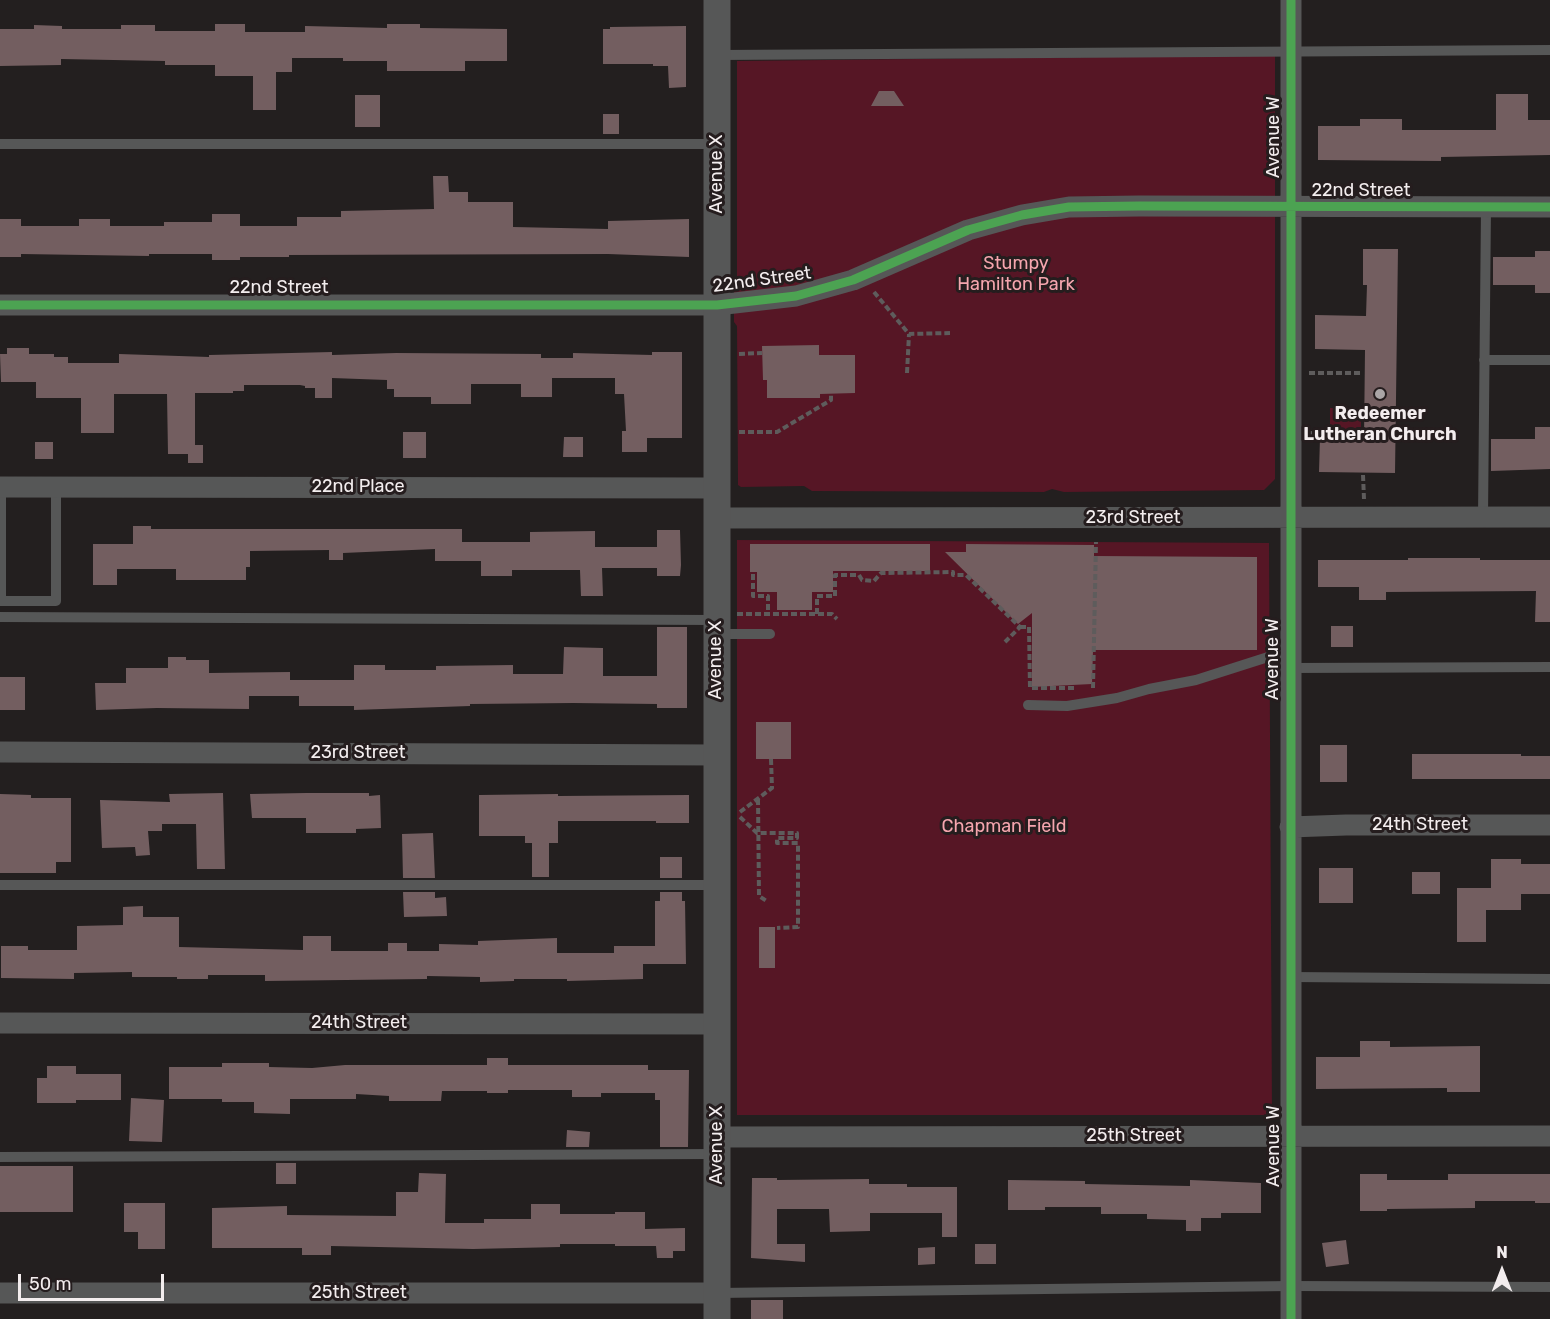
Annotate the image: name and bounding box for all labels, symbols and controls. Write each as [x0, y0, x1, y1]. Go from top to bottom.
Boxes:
street label: Avenue W [1263, 96, 1285, 178]
street label: Avenue X [706, 135, 728, 213]
street label: 22nd Street [1311, 180, 1411, 202]
park label: Stumpy Hamilton Park [957, 253, 1075, 296]
street label: 22nd Street [711, 262, 813, 298]
street label: 22nd Street [229, 277, 329, 299]
marker: Redeemer Lutheran Church [1373, 387, 1387, 401]
place label: Redeemer Lutheran Church [1303, 403, 1457, 446]
street label: 22nd Place [311, 476, 405, 498]
street label: 23rd Street [1085, 507, 1181, 529]
street label: Avenue W [1262, 618, 1284, 700]
street label: Avenue X [705, 621, 727, 699]
street label: 23rd Street [310, 742, 406, 764]
street label: 24th Street [1372, 814, 1468, 836]
park label: Chapman Field [942, 816, 1066, 838]
street label: 24th Street [311, 1012, 407, 1034]
street label: Avenue W [1263, 1105, 1285, 1187]
street label: Avenue X [706, 1106, 728, 1184]
street label: 25th Street [1086, 1125, 1182, 1147]
north arrow [1472, 1241, 1532, 1301]
text: N [1496, 1243, 1508, 1262]
scale bar [21, 1262, 166, 1300]
text: 50 m [29, 1273, 72, 1295]
street label: 25th Street [311, 1282, 407, 1304]

